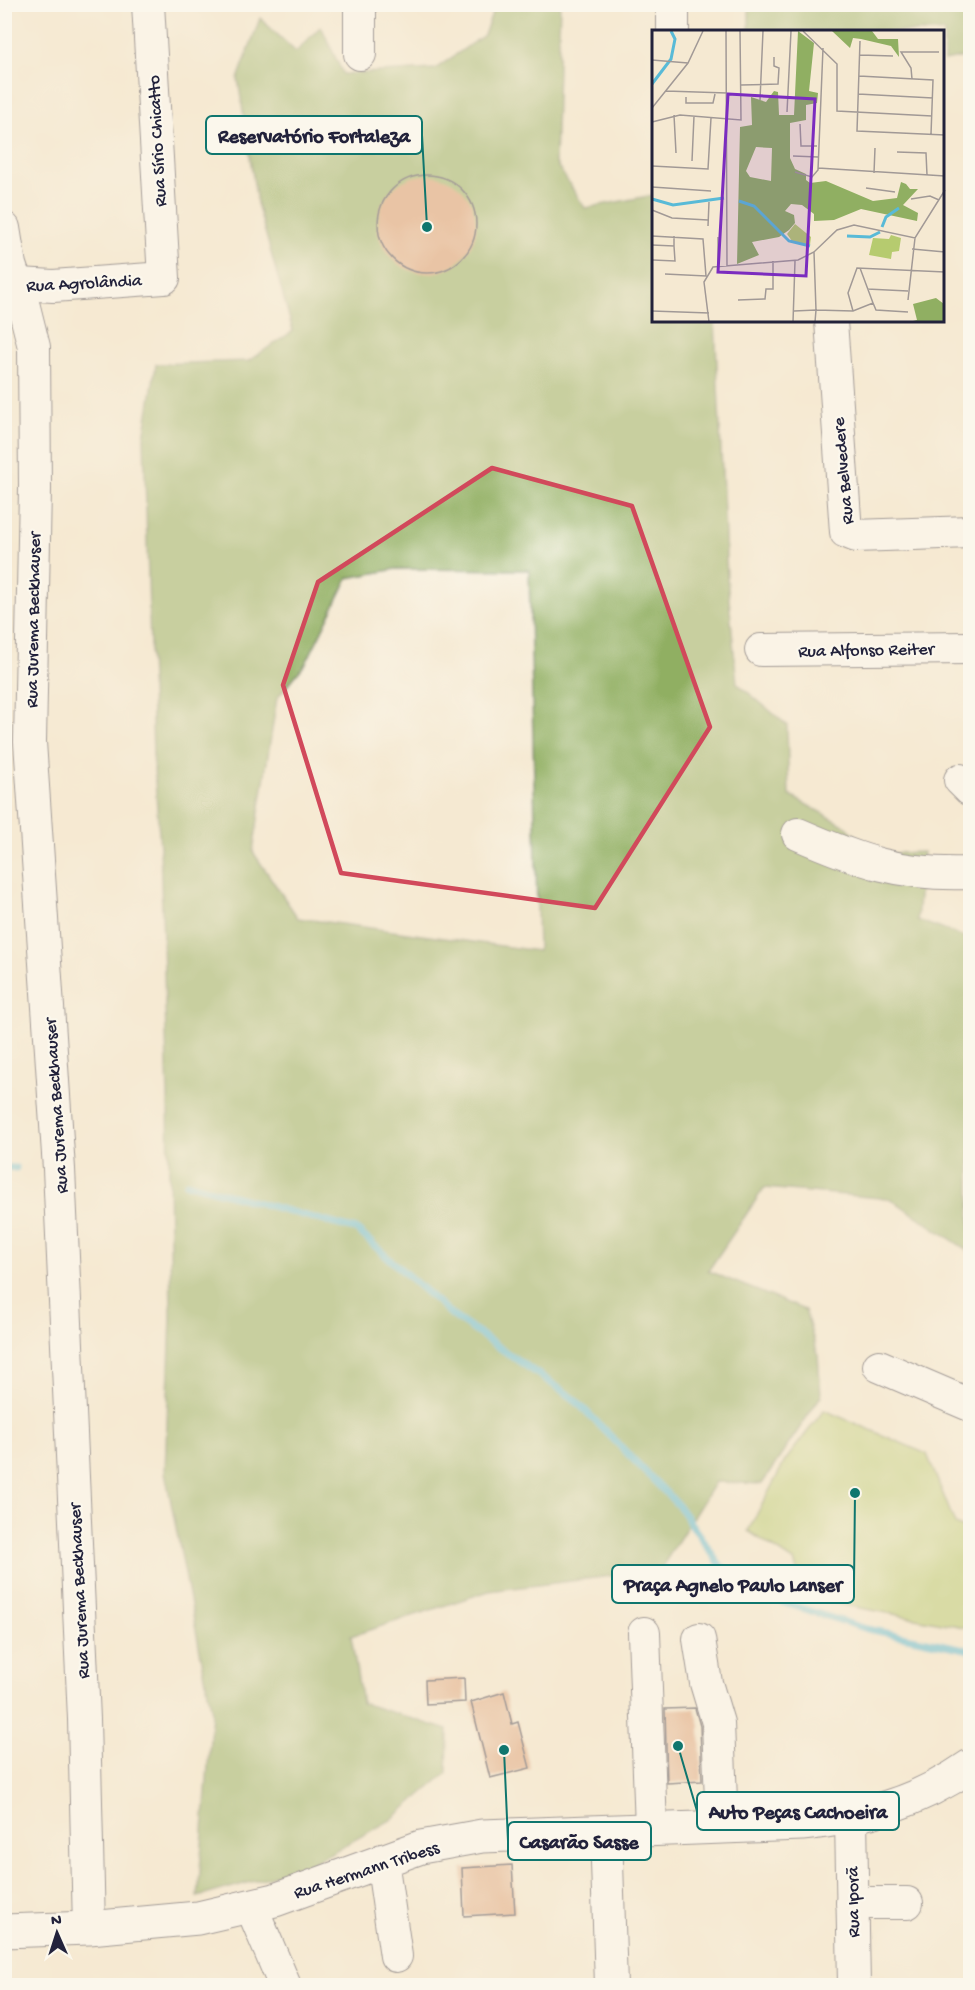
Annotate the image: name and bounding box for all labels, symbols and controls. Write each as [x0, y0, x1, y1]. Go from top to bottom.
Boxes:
inset map [652, 30, 945, 322]
street label: Rua Sírio Chicatto [145, 75, 172, 207]
callout: Reservatório Fortaleza [206, 116, 422, 154]
text: Reservatório Fortaleza [217, 127, 411, 150]
street label: Rua Agrolândia [26, 271, 143, 298]
street label: Rua Belvedere [829, 416, 860, 525]
street label: Rua Jurema Beckhauser [22, 530, 47, 708]
street label: Rua Alfonso Reiter [798, 640, 936, 663]
street label: Rua Jurema Beckhauser [41, 1016, 74, 1194]
street label: Rua Jurema Beckhauser [65, 1501, 96, 1679]
callout: Praça Agnelo Paulo Lanser [612, 1565, 854, 1603]
text: Praça Agnelo Paulo Lanser [623, 1576, 844, 1599]
callout: Auto Peças Cachoeira [697, 1792, 899, 1830]
text: Auto Peças Cachoeira [708, 1803, 888, 1826]
callout: Casarão Sasse [508, 1822, 651, 1860]
text: Casarão Sasse [518, 1833, 639, 1856]
street label: Rua Hermann Tribess [292, 1838, 443, 1905]
street label: Rua Iporã [843, 1865, 866, 1938]
north arrow [27, 1903, 87, 1963]
text: N [51, 1912, 63, 1931]

